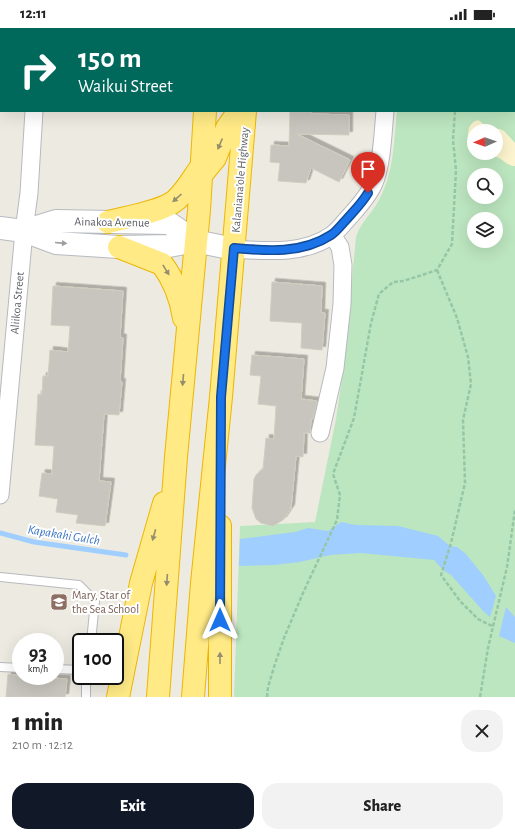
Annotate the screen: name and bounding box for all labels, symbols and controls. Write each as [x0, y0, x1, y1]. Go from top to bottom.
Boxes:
text: 12:11 [20, 6, 47, 21]
icon: right [12, 44, 64, 96]
text: 150 m [78, 45, 142, 73]
text: Waikui Street [78, 78, 173, 96]
north arrow [467, 124, 503, 160]
map controls [467, 124, 503, 248]
street label: Kalaniana’ole Highway [229, 127, 252, 233]
one-way arrow [217, 139, 223, 151]
pin [351, 152, 385, 193]
icon: arrive [357, 158, 379, 180]
button: search [467, 168, 503, 204]
one-way arrow [172, 193, 182, 203]
button: layers [467, 212, 503, 248]
street label: Ainakoa Avenue [74, 215, 150, 229]
one-way arrow [55, 239, 67, 246]
one-way arrow [162, 264, 169, 276]
street label: Aliikoa Street [8, 271, 26, 335]
one-way arrow [180, 374, 186, 386]
water label: Kapakahi Gulch [27, 523, 101, 548]
one-way arrow [151, 529, 157, 541]
one-way arrow [164, 574, 171, 586]
place label: Mary, Star of the Sea School [72, 589, 139, 615]
school or university icon: Mary, Star of the Sea School [49, 592, 69, 612]
position arrow [199, 599, 241, 641]
speed limit sign: 100 [72, 633, 124, 685]
text: 93 [29, 644, 47, 664]
one-way arrow [217, 651, 223, 664]
text: km/h [28, 664, 48, 674]
button: close [461, 710, 503, 752]
text: 1 min [12, 711, 63, 735]
text: 210 m · 12:12 [12, 739, 73, 752]
button: Exit [12, 783, 254, 829]
button: Share [262, 783, 503, 829]

